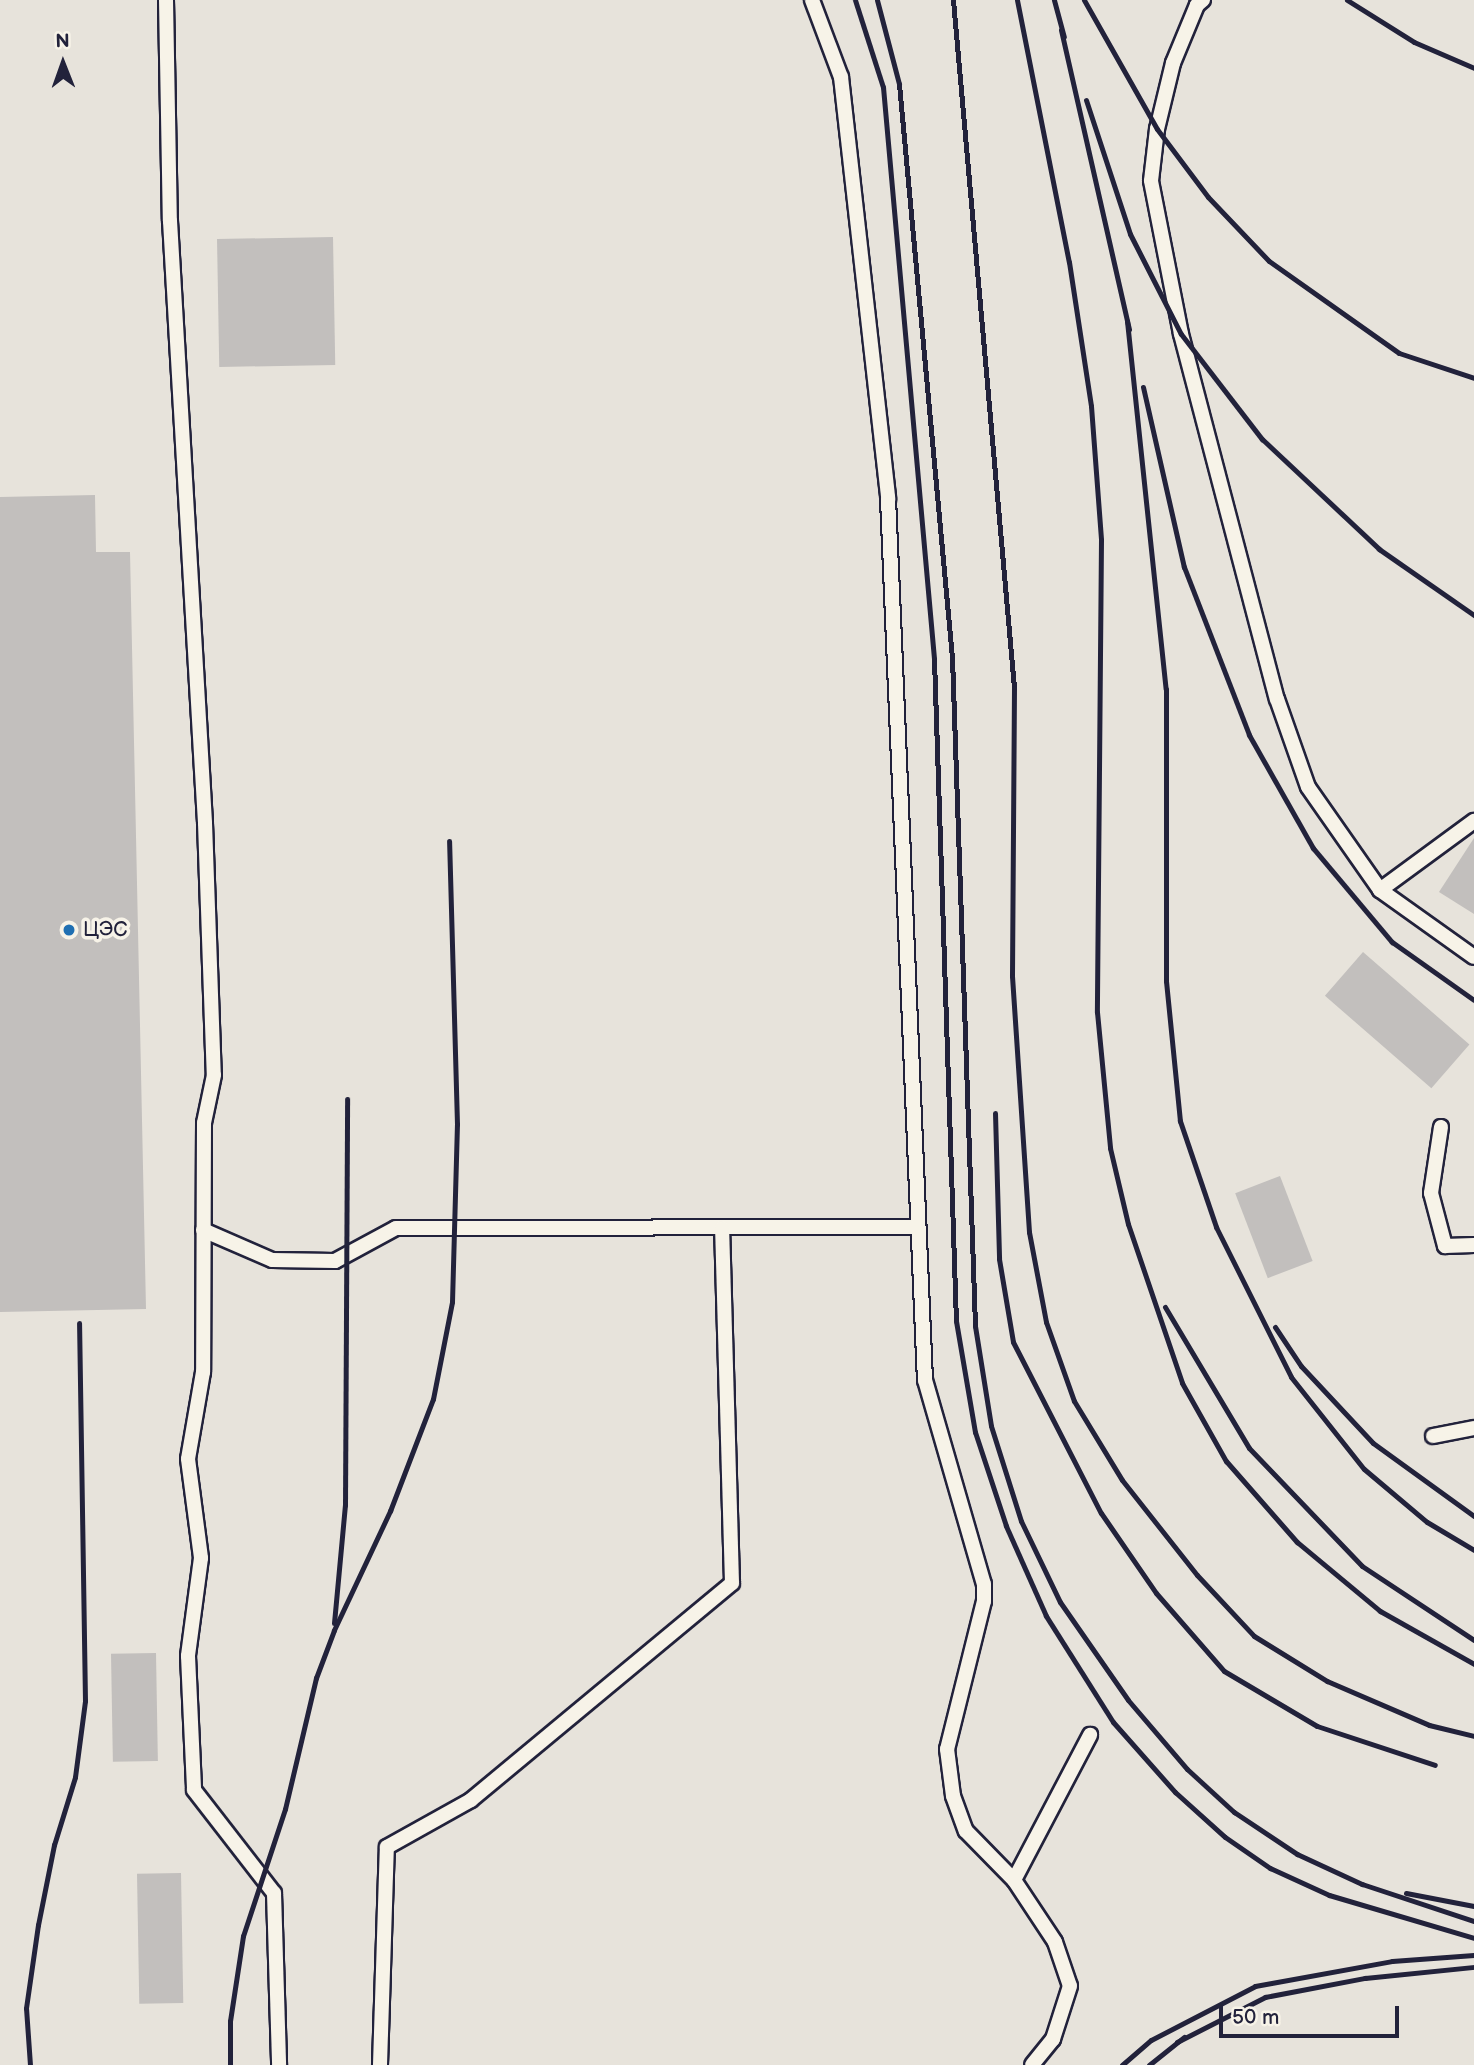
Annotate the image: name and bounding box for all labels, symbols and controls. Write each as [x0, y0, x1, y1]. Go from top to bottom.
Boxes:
north arrow [28, 28, 98, 98]
text: N [55, 30, 70, 53]
place label: ЦЭС [83, 917, 128, 943]
marker: ЦЭС [61, 922, 77, 938]
scale bar [1222, 1992, 1402, 2036]
text: 50 m [1232, 2005, 1279, 2030]

